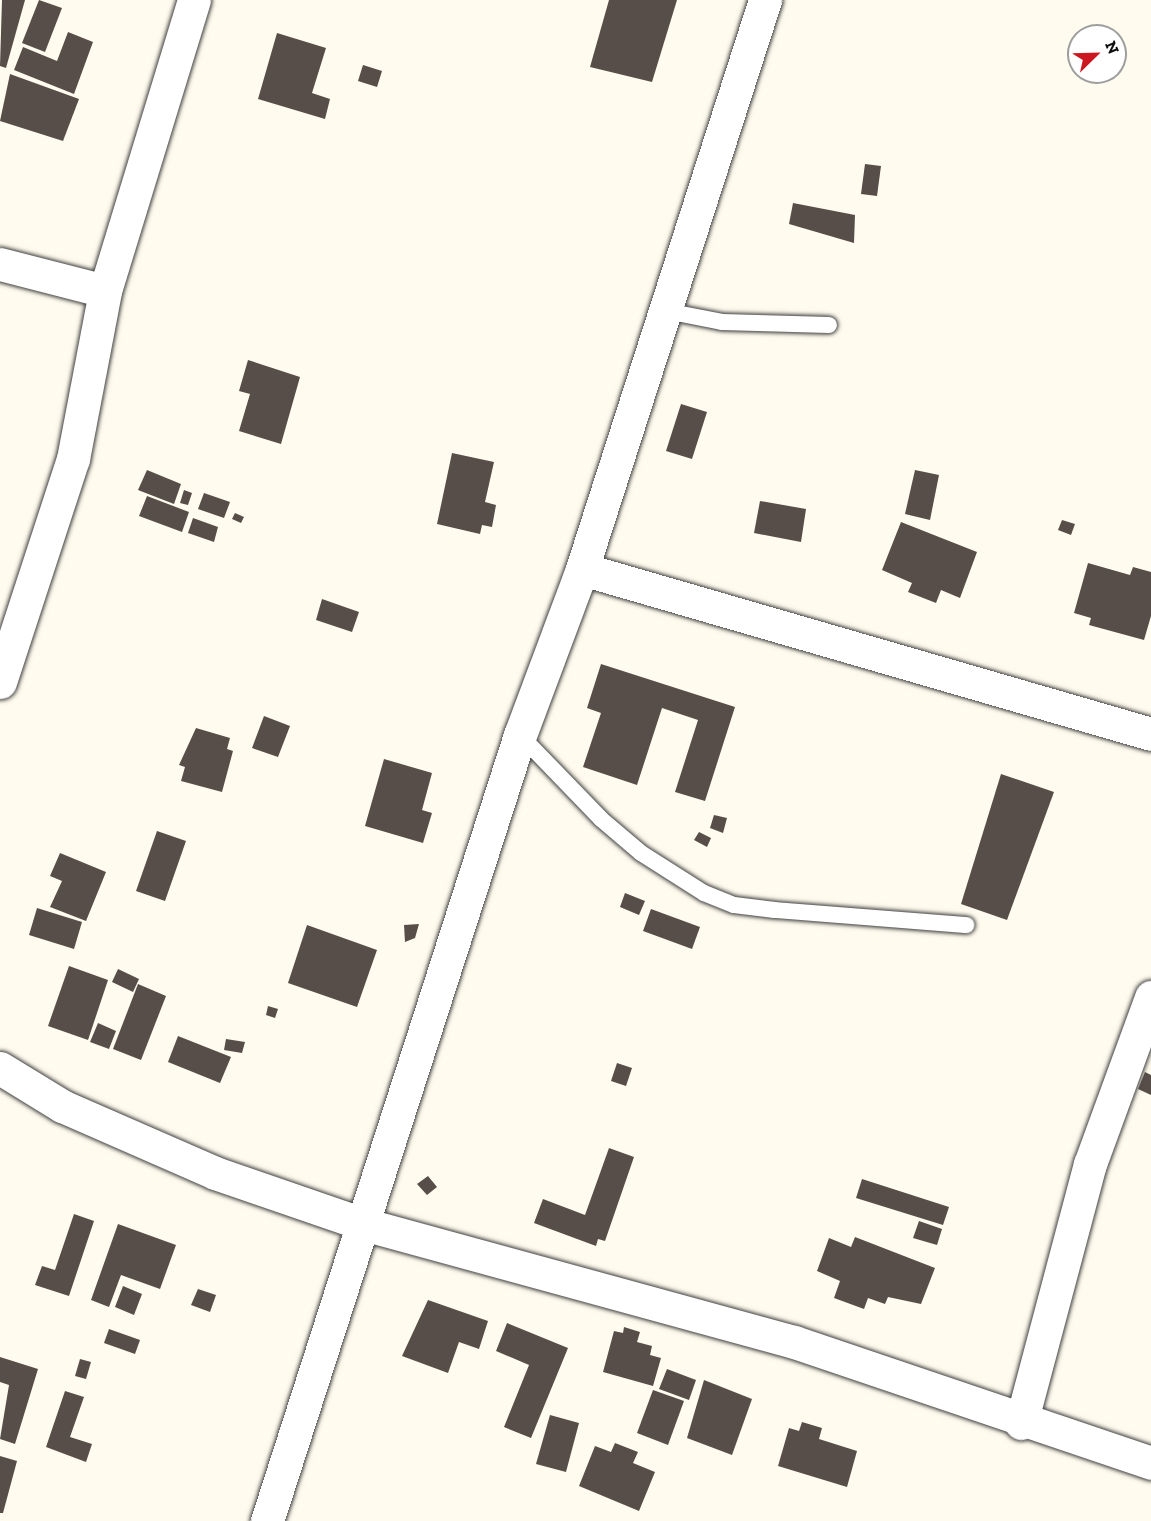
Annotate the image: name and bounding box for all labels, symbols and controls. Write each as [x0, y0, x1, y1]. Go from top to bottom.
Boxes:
north arrow [1067, 24, 1127, 84]
text: N [1101, 38, 1123, 57]

